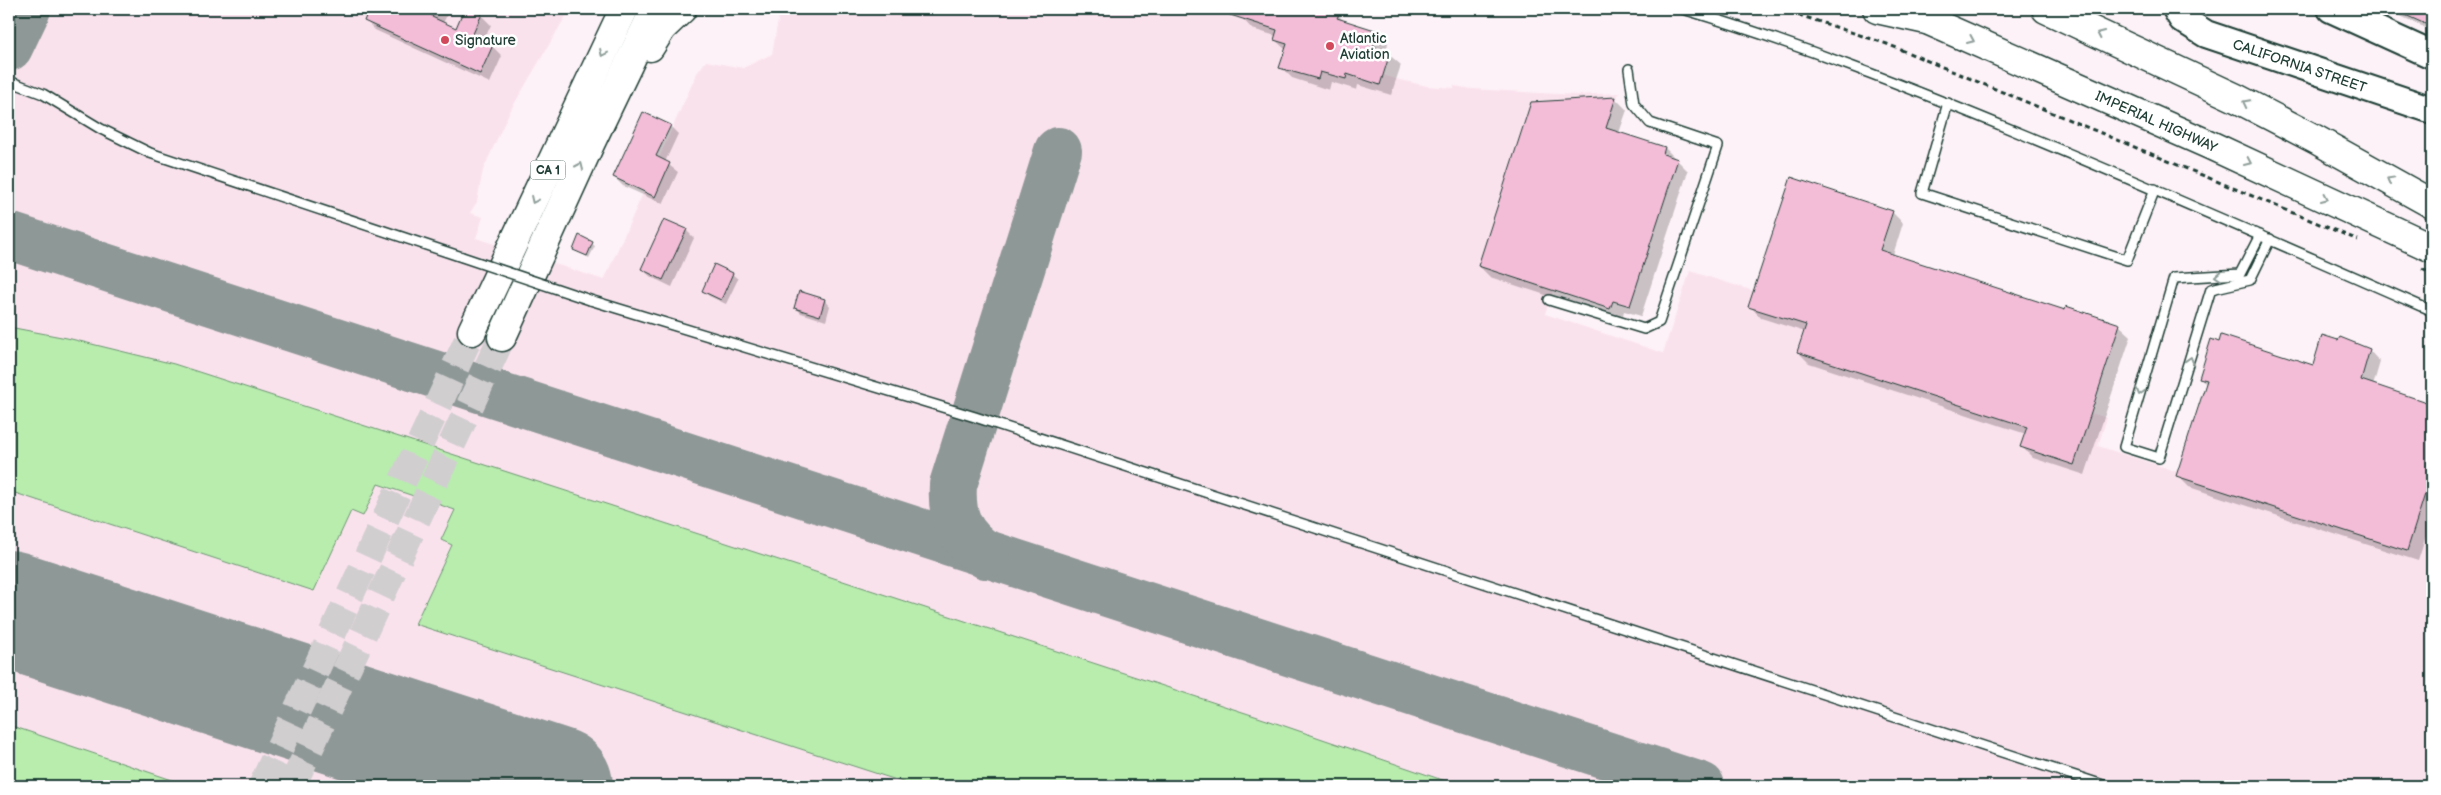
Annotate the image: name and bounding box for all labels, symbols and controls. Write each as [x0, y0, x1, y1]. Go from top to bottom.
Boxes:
place label: Atlantic Aviation [1340, 30, 1390, 63]
one-way arrow [2096, 30, 2105, 40]
place label: Signature [455, 32, 516, 49]
one-way arrow [1966, 33, 1975, 44]
marker: Signature [439, 34, 451, 46]
street label: CALIFORNIA STREET [2230, 36, 2369, 97]
marker: Atlantic Aviation [1324, 40, 1336, 52]
one-way arrow [599, 48, 609, 57]
street label: IMPERIAL HIGHWAY [2093, 87, 2221, 157]
one-way arrow [2243, 100, 2252, 110]
one-way arrow [2243, 156, 2252, 166]
road number: CA 1 [530, 160, 566, 180]
one-way arrow [574, 162, 584, 171]
one-way arrow [2386, 177, 2395, 187]
one-way arrow [2320, 192, 2329, 202]
one-way arrow [530, 195, 540, 204]
one-way arrow [2214, 270, 2222, 281]
one-way arrow [2184, 356, 2194, 365]
one-way arrow [2136, 387, 2146, 396]

